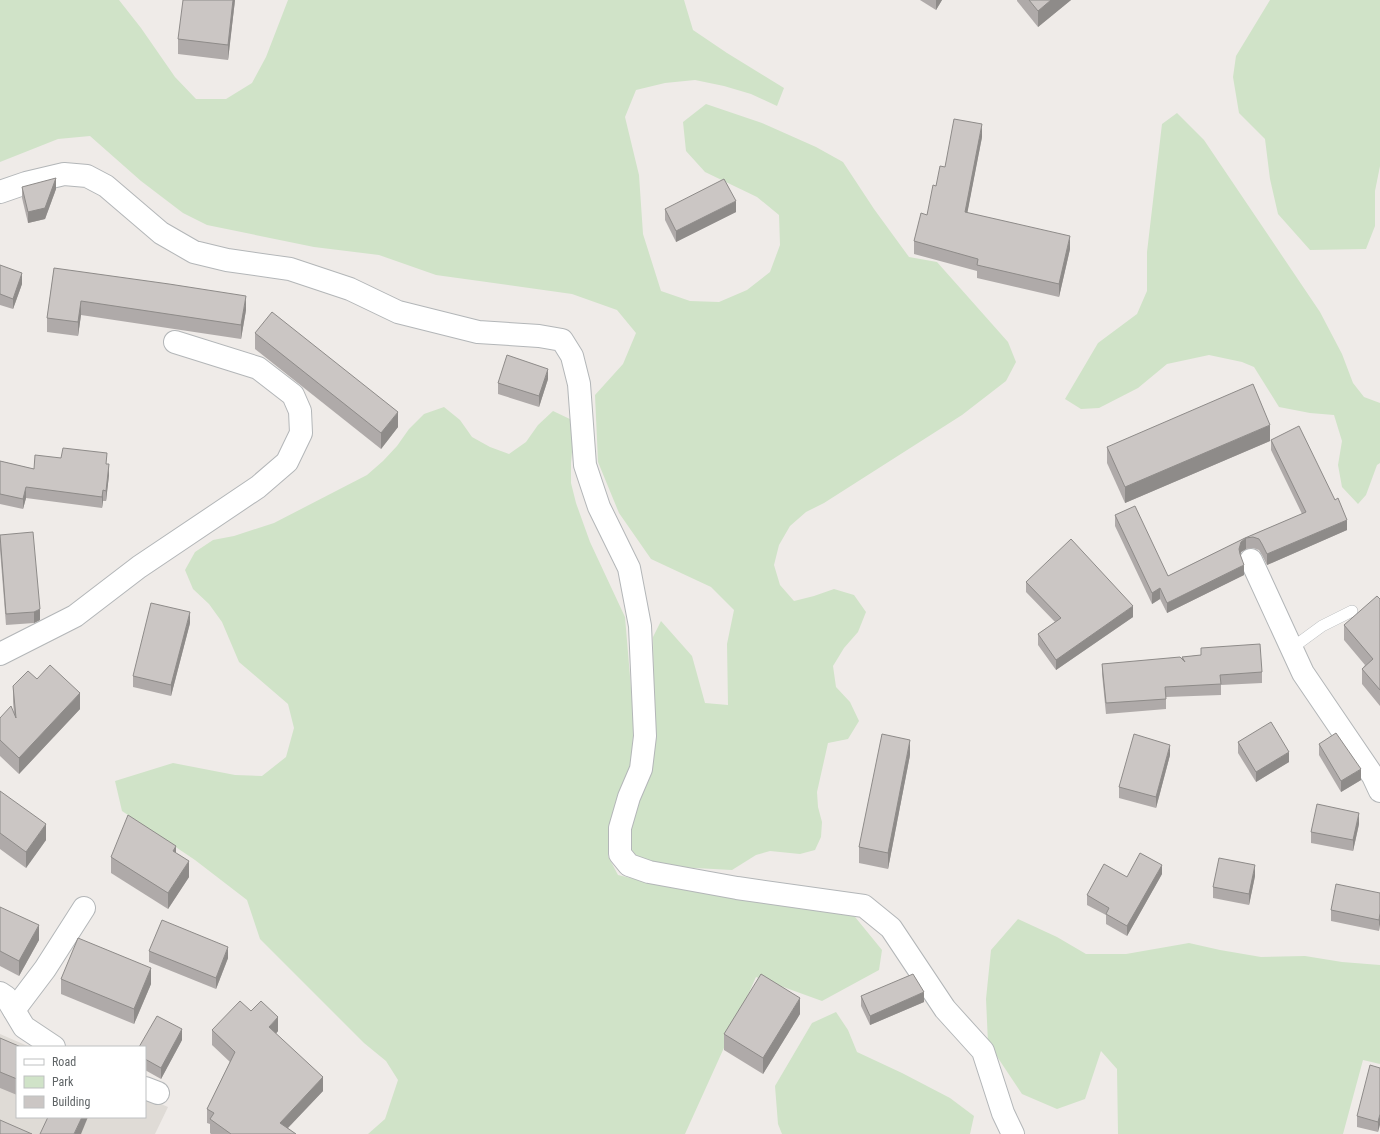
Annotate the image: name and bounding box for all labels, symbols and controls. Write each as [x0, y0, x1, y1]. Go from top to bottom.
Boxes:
legend [16, 1046, 146, 1118]
text: Road [52, 1055, 76, 1069]
text: Park [52, 1075, 74, 1089]
text: Building [52, 1095, 90, 1109]

